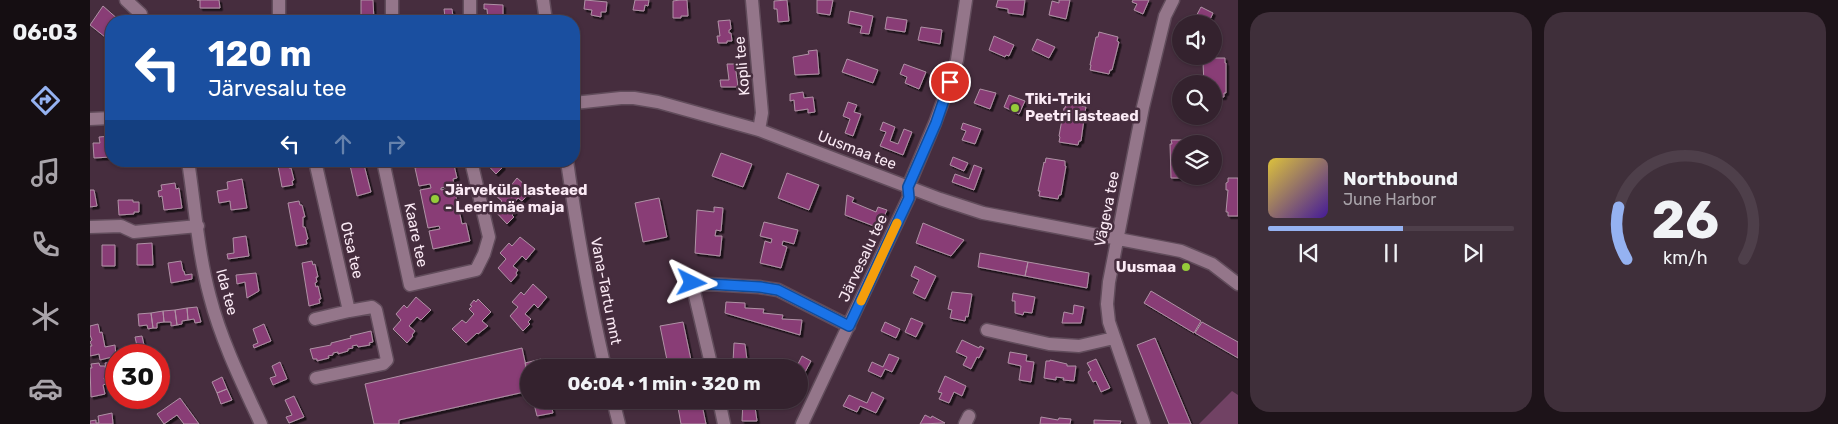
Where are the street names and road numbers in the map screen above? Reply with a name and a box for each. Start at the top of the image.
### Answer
street label: Kopli tee [730,36,754,96]
street label: Uusmaa tee [815,127,899,173]
street label: Vägeva tee [1091,170,1123,248]
street label: Kaare tee [400,201,432,269]
street label: Järvesalu tee [835,211,891,305]
street label: Otsa tee [337,220,367,280]
street label: Vana-Tartu mnt [587,236,625,346]
street label: Ida tee [212,267,242,317]

